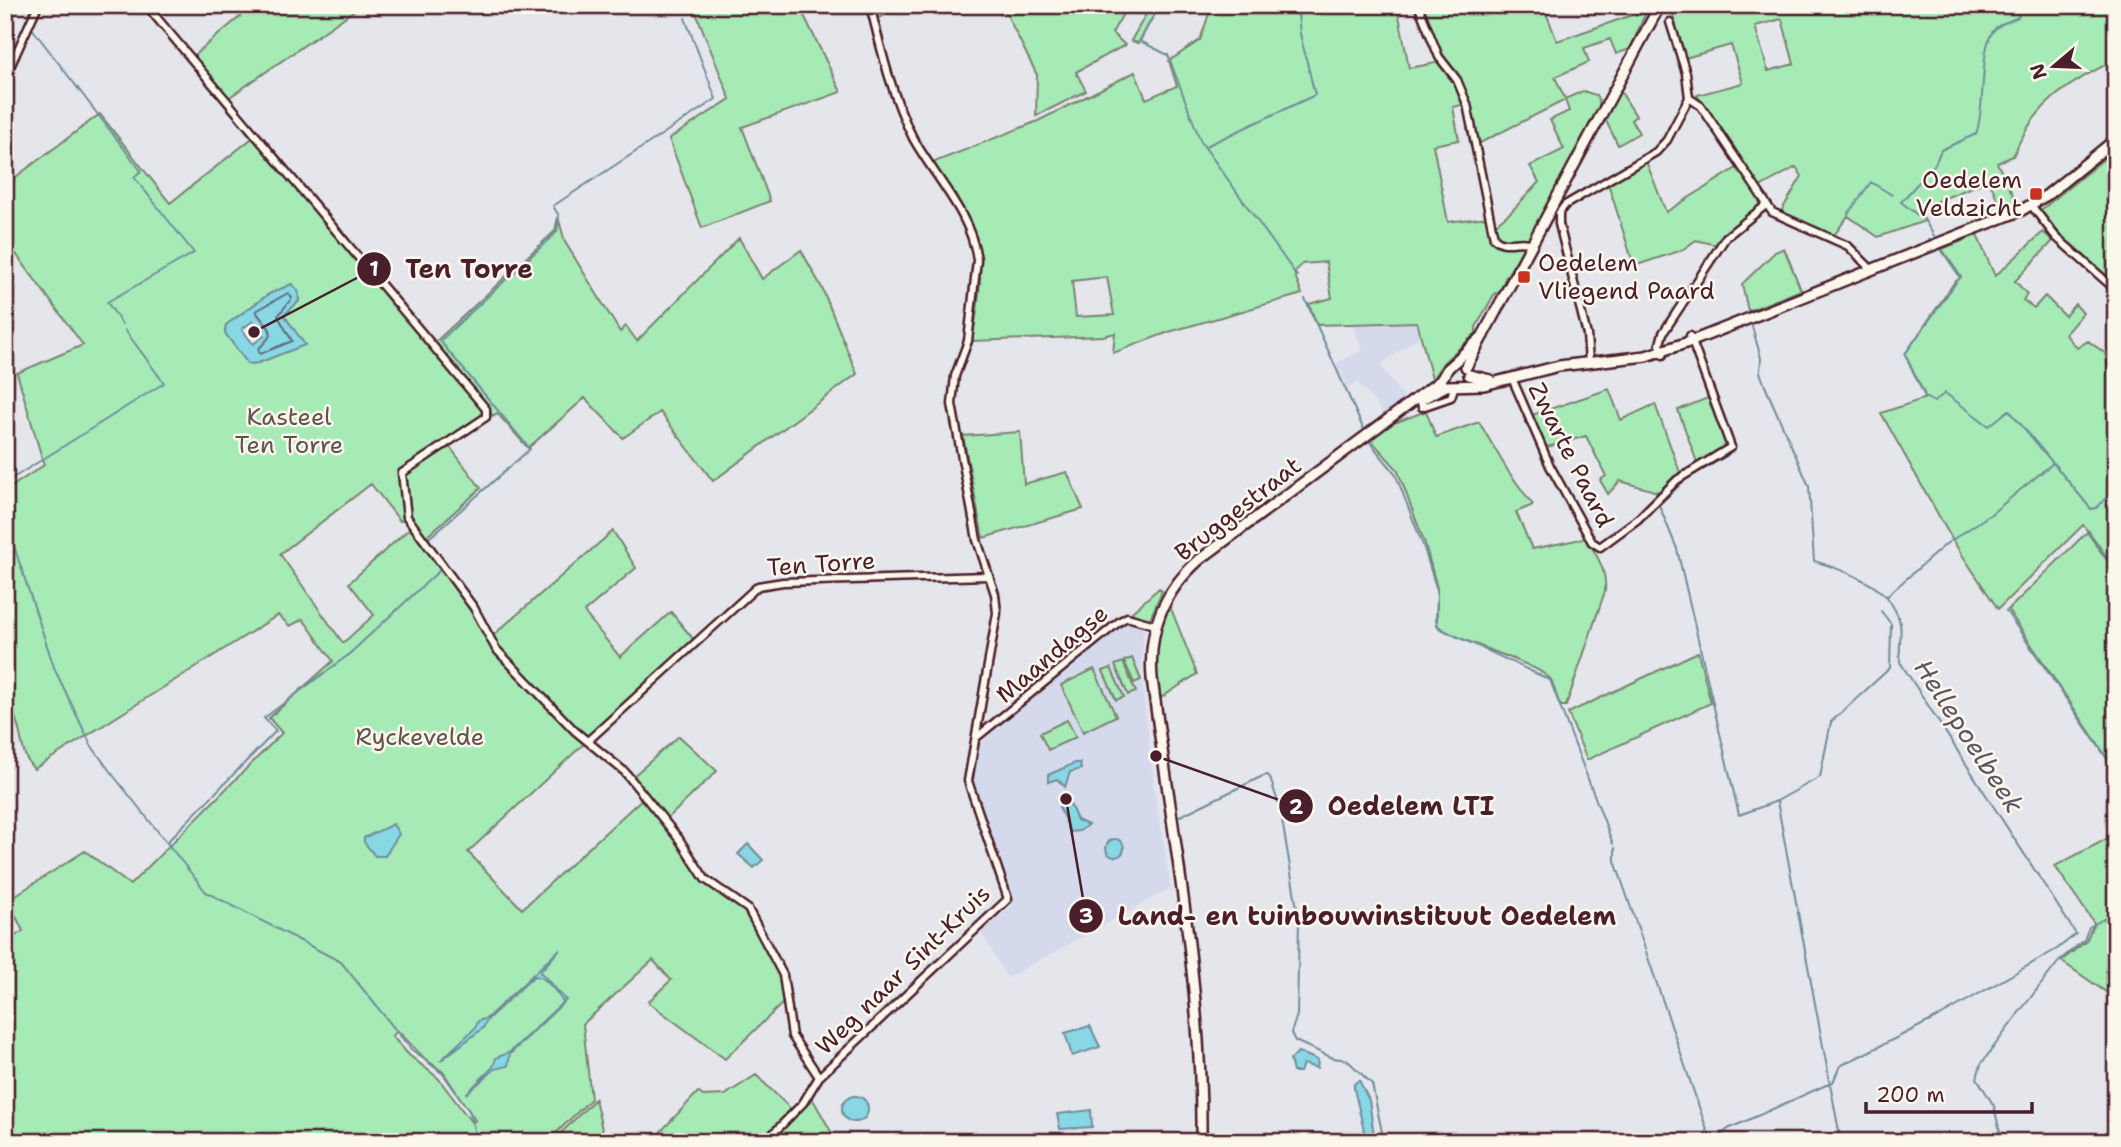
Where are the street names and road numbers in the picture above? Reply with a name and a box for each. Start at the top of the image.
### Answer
street label: Zwarte Paard [1521,377,1621,533]
street label: Bruggestraat [1168,450,1308,568]
street label: Ten Torre [766,544,876,584]
street label: Maandagse [989,598,1115,710]
street label: Weg naar Sint-Kruis [809,878,997,1062]

